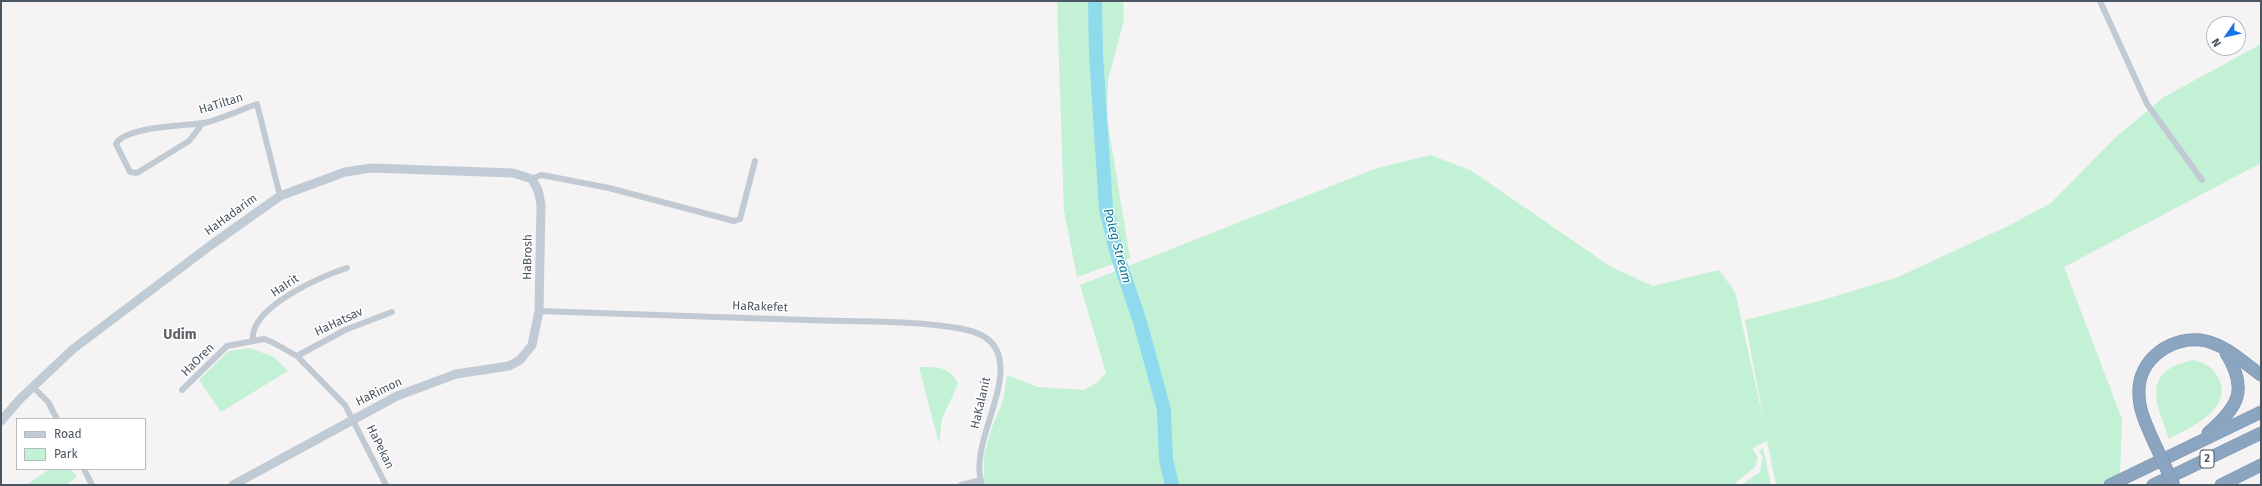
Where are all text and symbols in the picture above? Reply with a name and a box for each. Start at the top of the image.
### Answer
north arrow [2206,16,2246,56]
text: N [2209,36,2224,49]
street label: HaTiltan [197,90,245,118]
street label: HaHadarim [202,191,260,239]
water label: Poleg Stream [1099,207,1135,285]
street label: HaBrosh [520,234,536,280]
street label: HaIrit [268,271,302,301]
street label: HaRakefet [732,299,788,315]
street label: HaHatsav [313,305,365,339]
district label: Udim [163,327,197,343]
street label: HaOren [178,340,218,380]
street label: HaRimon [354,375,404,409]
street label: HaKalanit [968,376,994,430]
legend [16,418,146,470]
street label: HaPekan [363,423,397,471]
text: Road [54,427,82,441]
text: Park [54,447,78,461]
road number: 2 [2200,450,2214,468]

